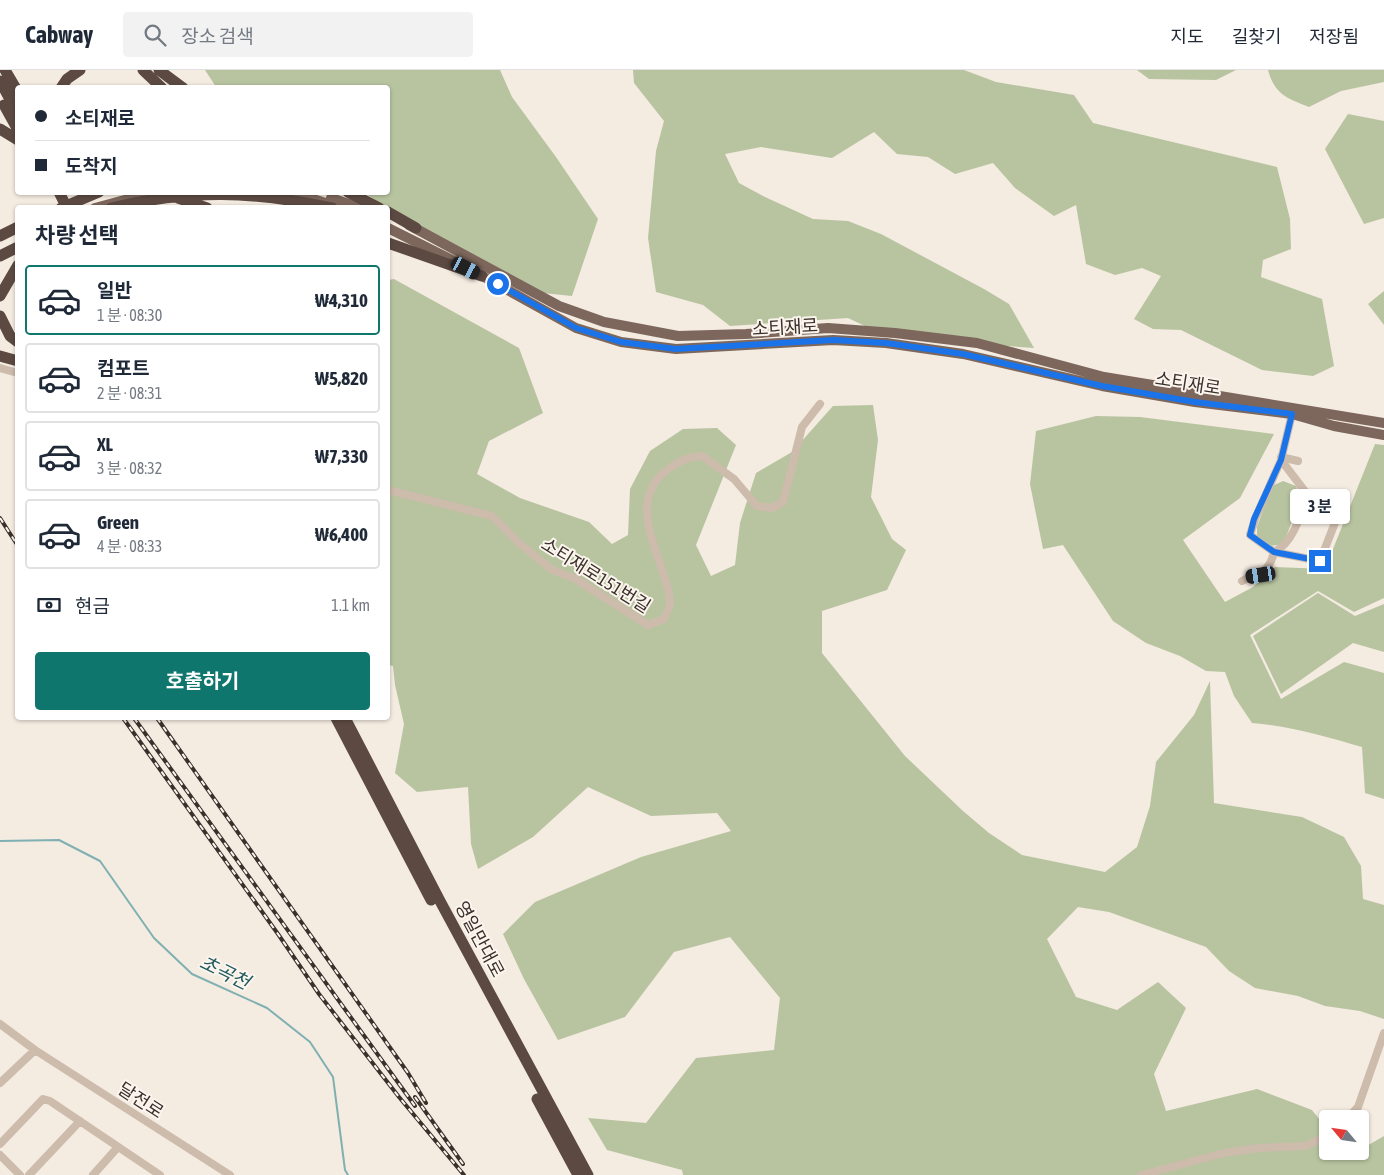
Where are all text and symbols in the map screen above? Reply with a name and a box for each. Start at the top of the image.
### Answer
search box [123,12,473,57]
text: Cabway [25,21,93,48]
icon: search [141,21,169,49]
text: 장소 검색 [181,25,254,47]
text: 지도 [1171,26,1204,47]
text: 길찾기 [1232,26,1281,47]
text: 저장됨 [1309,26,1359,47]
text: 소티재로 [65,107,135,129]
text: 도착지 [65,155,117,177]
text: 차량 선택 [35,222,119,248]
car [449,255,482,281]
route start [487,273,509,295]
icon: car [37,278,82,323]
text: 일반 [97,279,132,301]
text: ₩4,310 [315,289,368,311]
text: 1 분 · 08:30 [97,306,162,324]
street label: 소티재로 [751,315,819,339]
icon: car [37,356,82,401]
text: 컴포트 [97,357,149,379]
text: ₩5,820 [315,367,368,389]
street label: 소티재로 [1154,367,1222,399]
text: 2 분 · 08:31 [97,384,162,402]
text: XL [97,433,113,455]
icon: car [37,434,82,479]
text: ₩7,330 [315,445,368,467]
text: 3 분 · 08:32 [97,459,162,477]
callout: 3 분 [1290,488,1350,524]
text: 3 분 [1308,497,1332,515]
text: Green [97,511,139,533]
icon: car [37,512,82,557]
text: ₩6,400 [315,523,368,545]
street label: 소티재로151번길 [538,533,654,617]
text: 4 분 · 08:33 [97,537,162,555]
route end [1309,550,1331,572]
car [1245,565,1276,585]
icon: cash [35,591,63,619]
text: 현금 [75,595,110,617]
text: 1.1 km [331,596,370,614]
button: 호출하기 [35,652,370,710]
street label: 영일만대로 [451,898,509,980]
water label: 초곡천 [197,951,255,994]
street label: 달전로 [114,1078,168,1122]
north arrow [1319,1110,1369,1160]
map controls [1319,1110,1369,1160]

